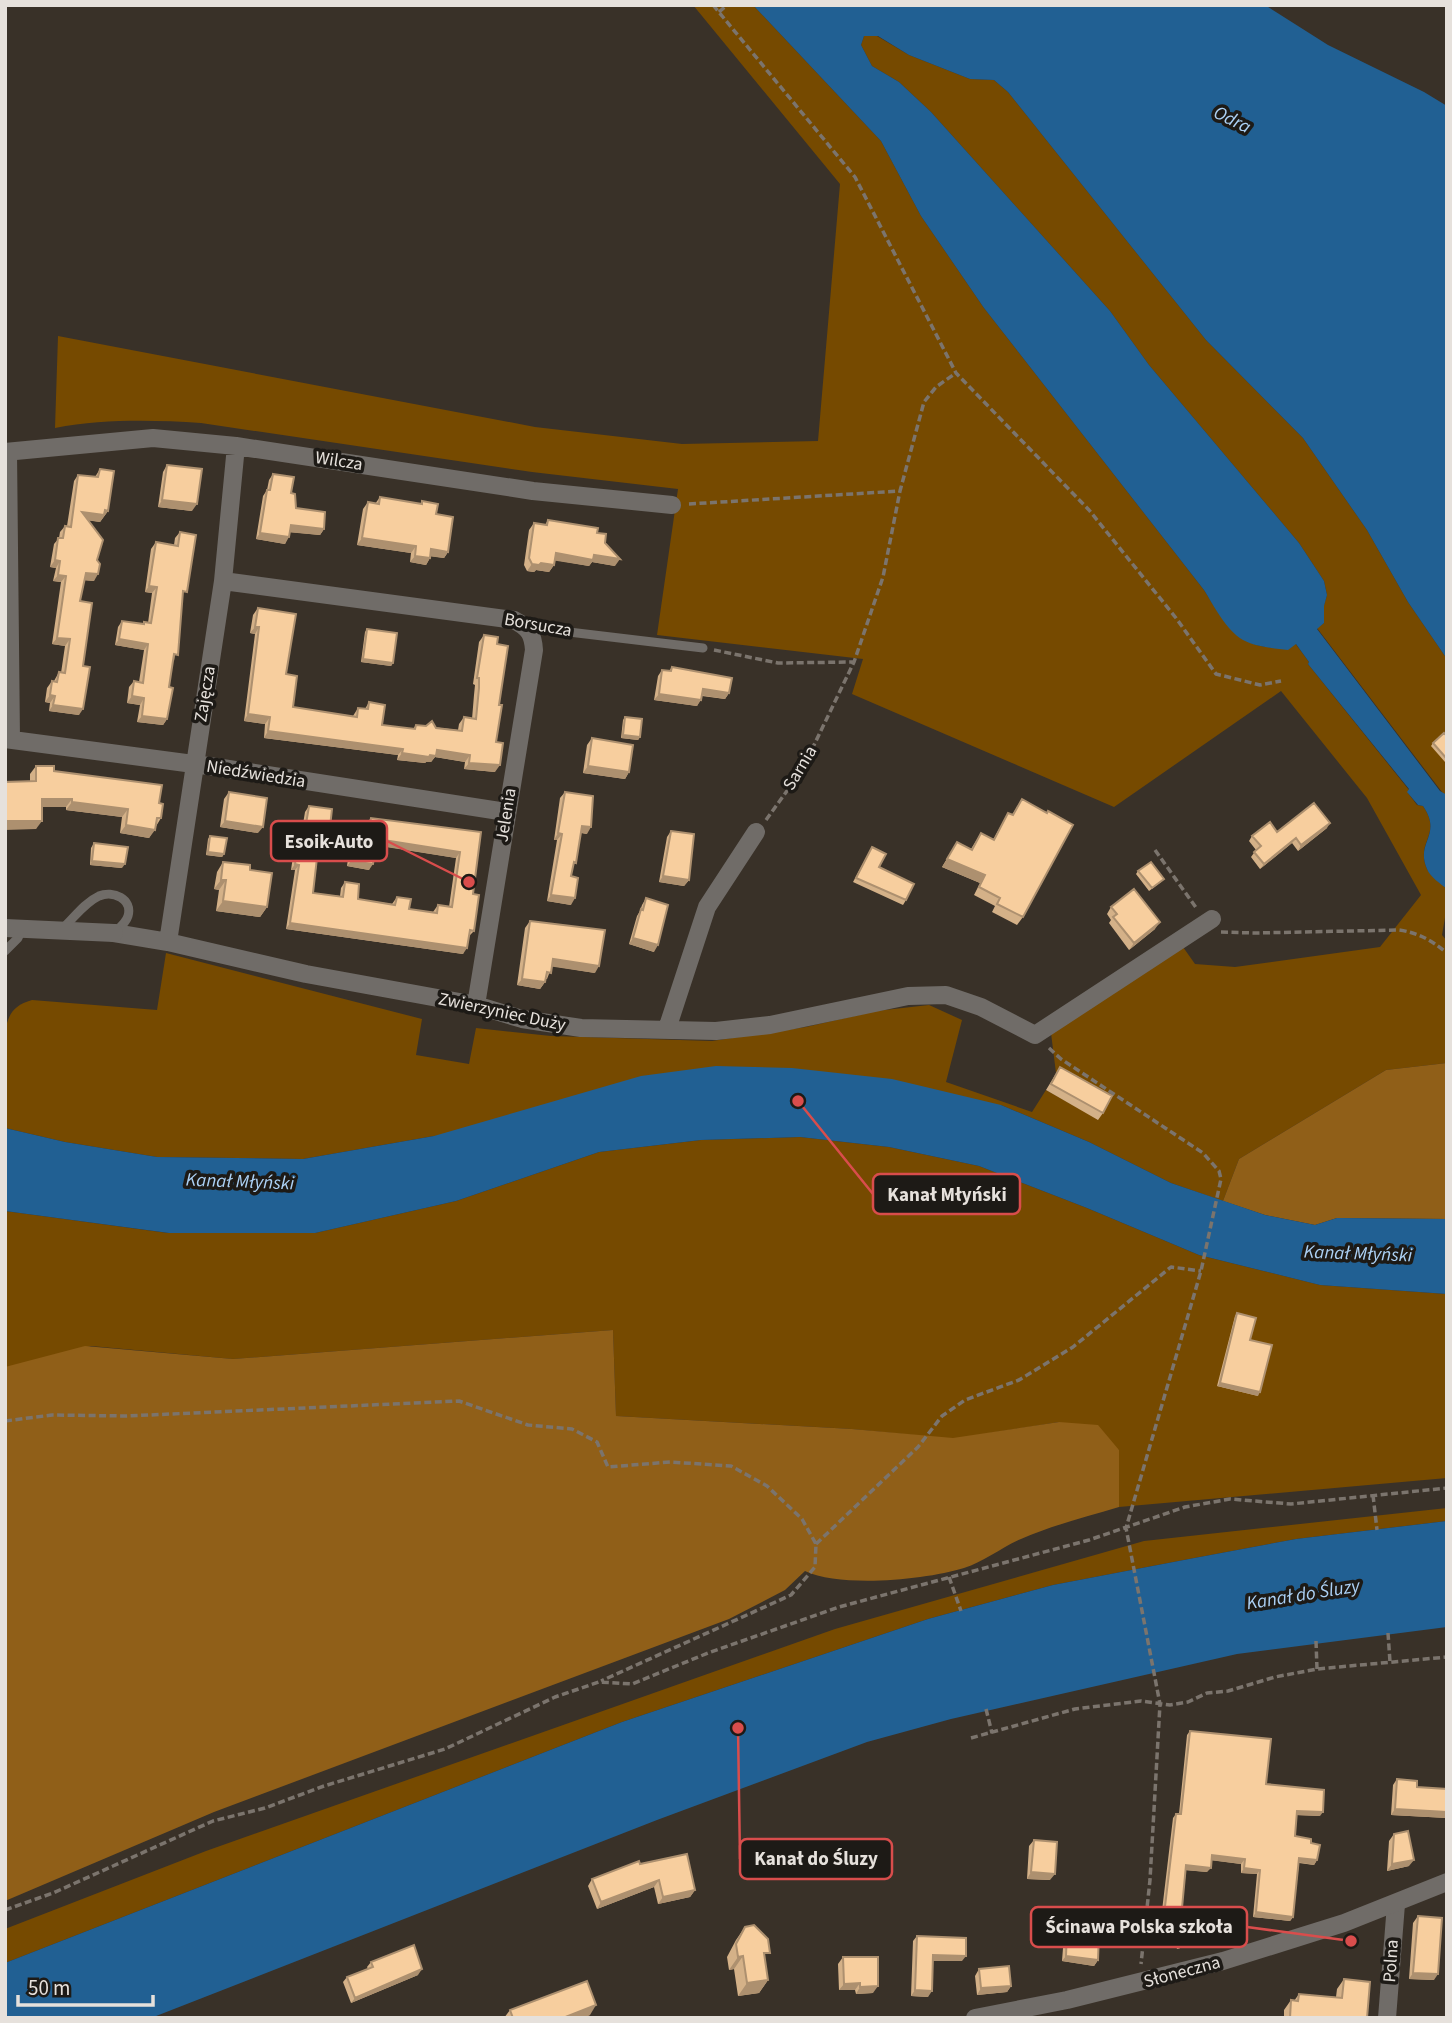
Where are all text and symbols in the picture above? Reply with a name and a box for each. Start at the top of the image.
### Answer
water label: Odra [1209,99,1255,141]
street label: Wilcza [313,445,365,477]
street label: Borsucza [502,607,574,643]
street label: Zajęcza [188,664,222,724]
street label: Sarnia [777,741,823,795]
street label: Niedźwiedzia [205,754,307,794]
street label: Jelenia [489,786,523,844]
callout: Esoik-Auto [271,821,387,861]
text: Esoik-Auto [285,829,373,856]
street label: Zwierzyniec Duży [436,986,569,1038]
water label: Kanał Młyński [185,1167,295,1197]
callout: Kanał Młyński [873,1174,1020,1214]
text: Kanał Młyński [887,1182,1007,1209]
water label: Kanał Młyński [1303,1239,1413,1269]
water label: Kanał do Śluzy [1244,1572,1363,1617]
callout: Kanał do Śluzy [740,1839,892,1879]
text: Kanał do Śluzy [754,1846,878,1873]
callout: Ścinawa Polska szkoła [1031,1907,1247,1947]
text: Ścinawa Polska szkoła [1045,1914,1233,1941]
street label: Polna [1377,1939,1405,1983]
street label: Słoneczna [1141,1950,1223,1994]
scale bar [18,1964,152,2008]
text: 50 m [28,1973,70,2003]

